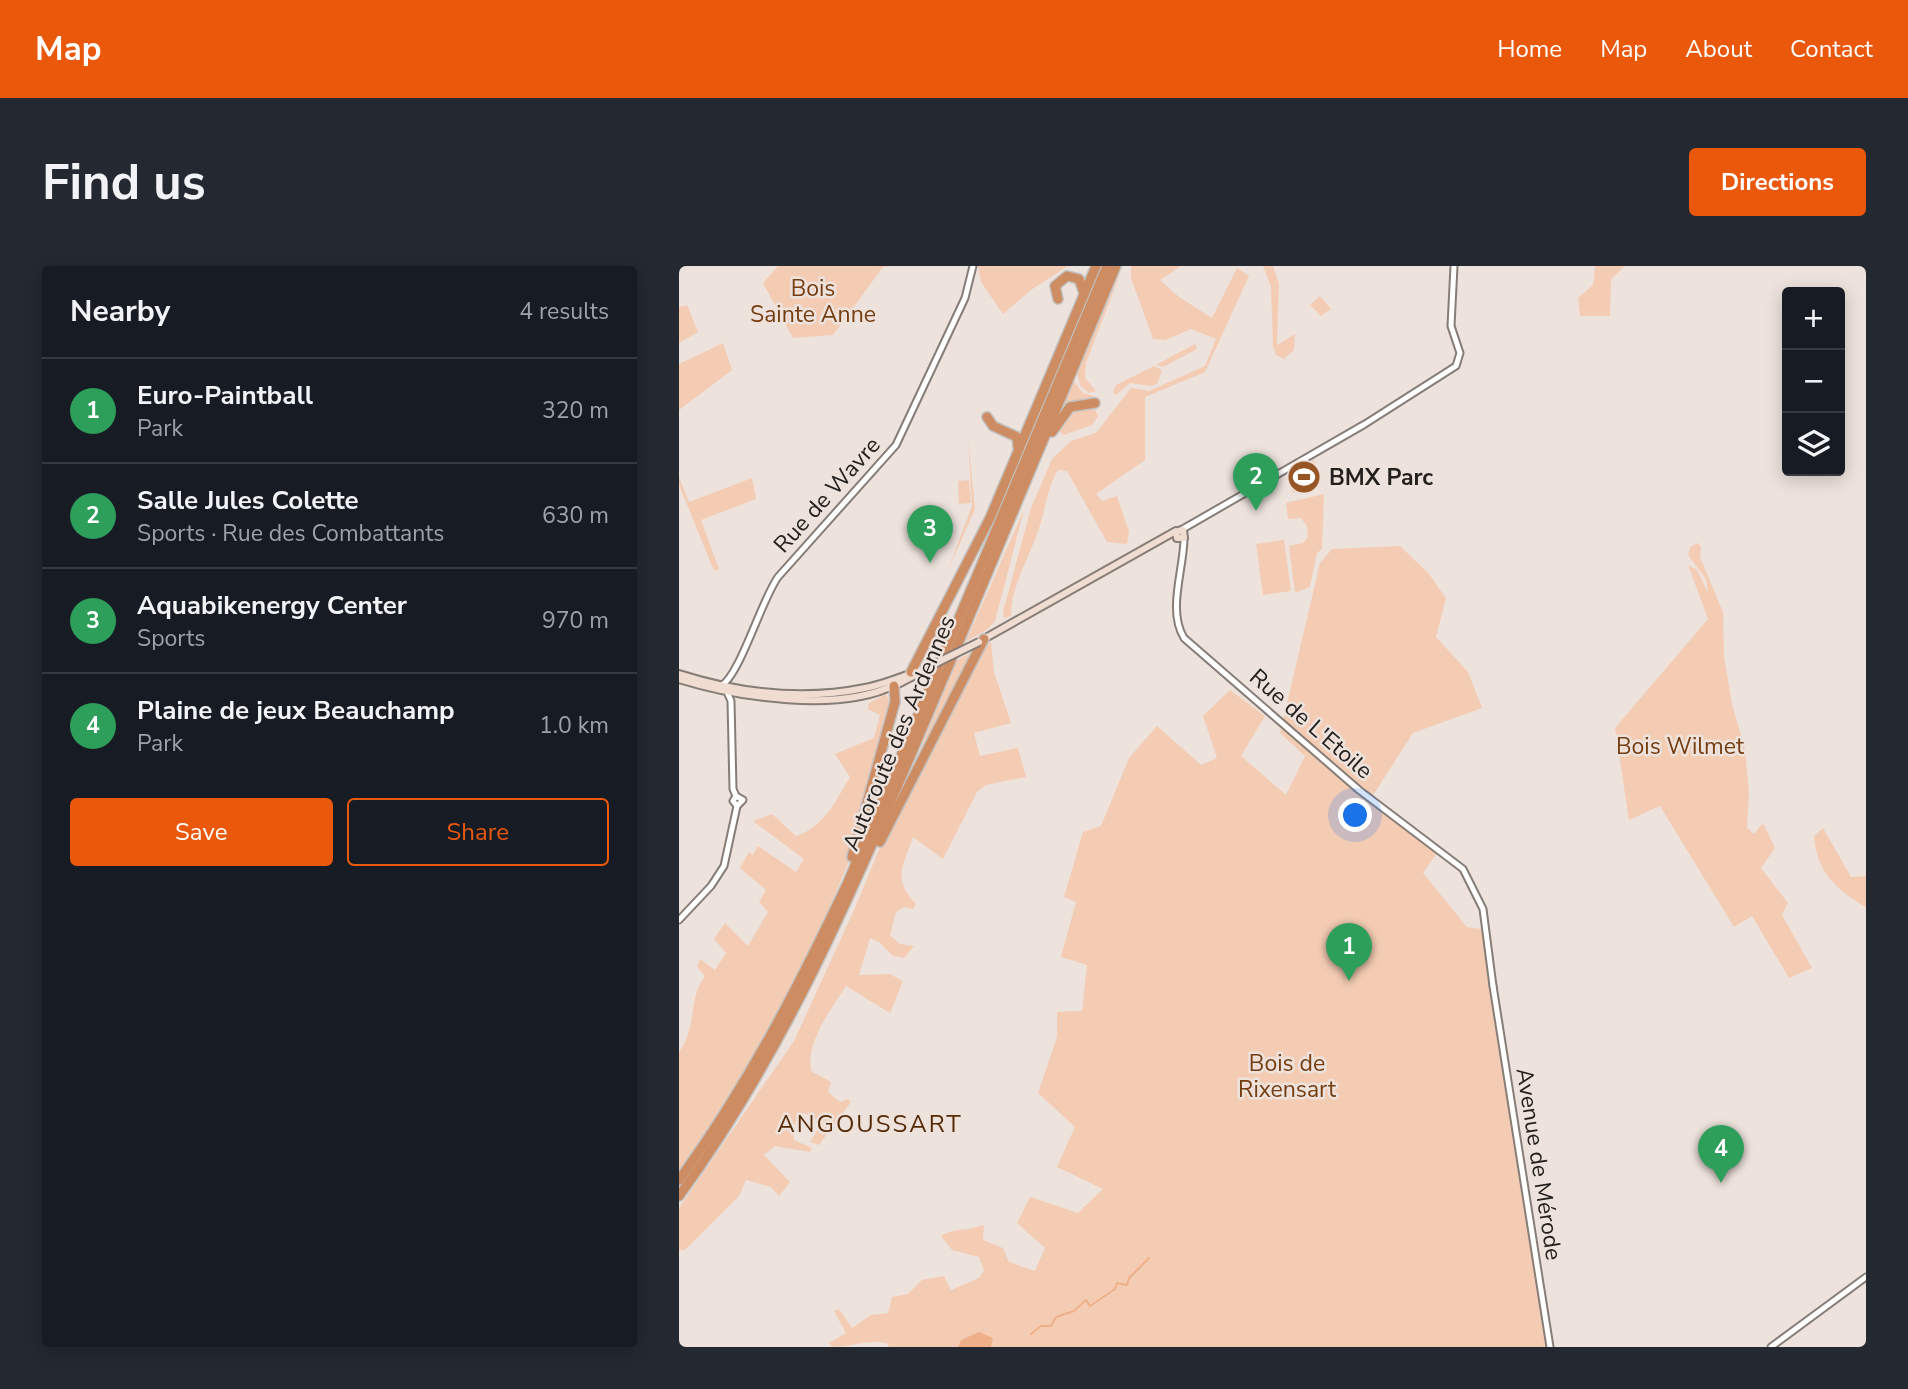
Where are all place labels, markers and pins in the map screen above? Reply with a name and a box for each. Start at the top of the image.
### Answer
pin: 2 [1233,453,1279,511]
sports icon: BMX Parc [1285,458,1323,496]
place label: BMX Parc [1329,462,1433,493]
pin: 3 [907,505,953,563]
pin: 1 [1326,923,1372,981]
pin: 4 [1698,1125,1744,1183]

